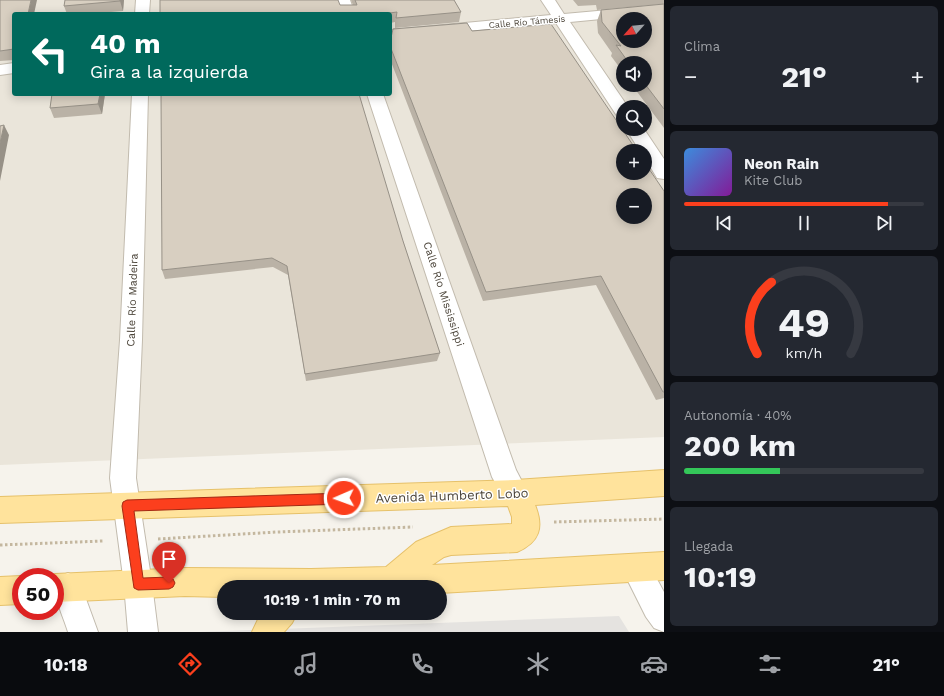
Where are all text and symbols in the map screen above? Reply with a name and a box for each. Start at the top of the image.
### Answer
north arrow [616,12,652,48]
map controls [616,12,652,224]
street label: Calle Río Támesis [488,14,566,30]
text: 40 m [90,27,160,60]
icon: left [24,28,76,80]
text: Clima [684,39,720,54]
button: sound [616,56,652,92]
text: 21° [781,59,827,94]
text: Gira a la izquierda [90,61,249,82]
text: − [684,64,697,89]
text: + [911,64,924,89]
button: search [616,100,652,136]
button: + [616,144,652,180]
text: Neon Rain [744,155,819,173]
text: Kite Club [744,173,802,188]
button: − [616,188,652,224]
icon: previous [713,212,735,234]
icon: pause [793,212,815,234]
icon: next [873,212,895,234]
street label: Calle Río Mississippi [420,240,467,348]
street label: Calle Río Madeira [124,253,141,347]
text: 49 [778,298,830,347]
text: km/h [786,345,822,361]
text: Autonomía · 40% [684,408,791,423]
text: 200 km [684,428,796,463]
position arrow [323,477,365,519]
street label: Avenida Humberto Lobo [375,485,529,506]
text: Llegada [684,539,733,554]
pin [152,542,186,583]
icon: arrive [158,548,180,570]
text: 10:19 [684,559,757,594]
speed limit sign: 50 [12,568,64,620]
text: 10:19 · 1 min · 70 m [264,591,400,609]
icon: directions [176,650,204,678]
icon: music [292,650,320,678]
icon: phone [408,650,436,678]
icon: climate [524,650,552,678]
icon: car [640,650,668,678]
icon: filters [756,650,784,678]
text: 10:18 [44,654,88,675]
text: 21° [873,654,900,675]

